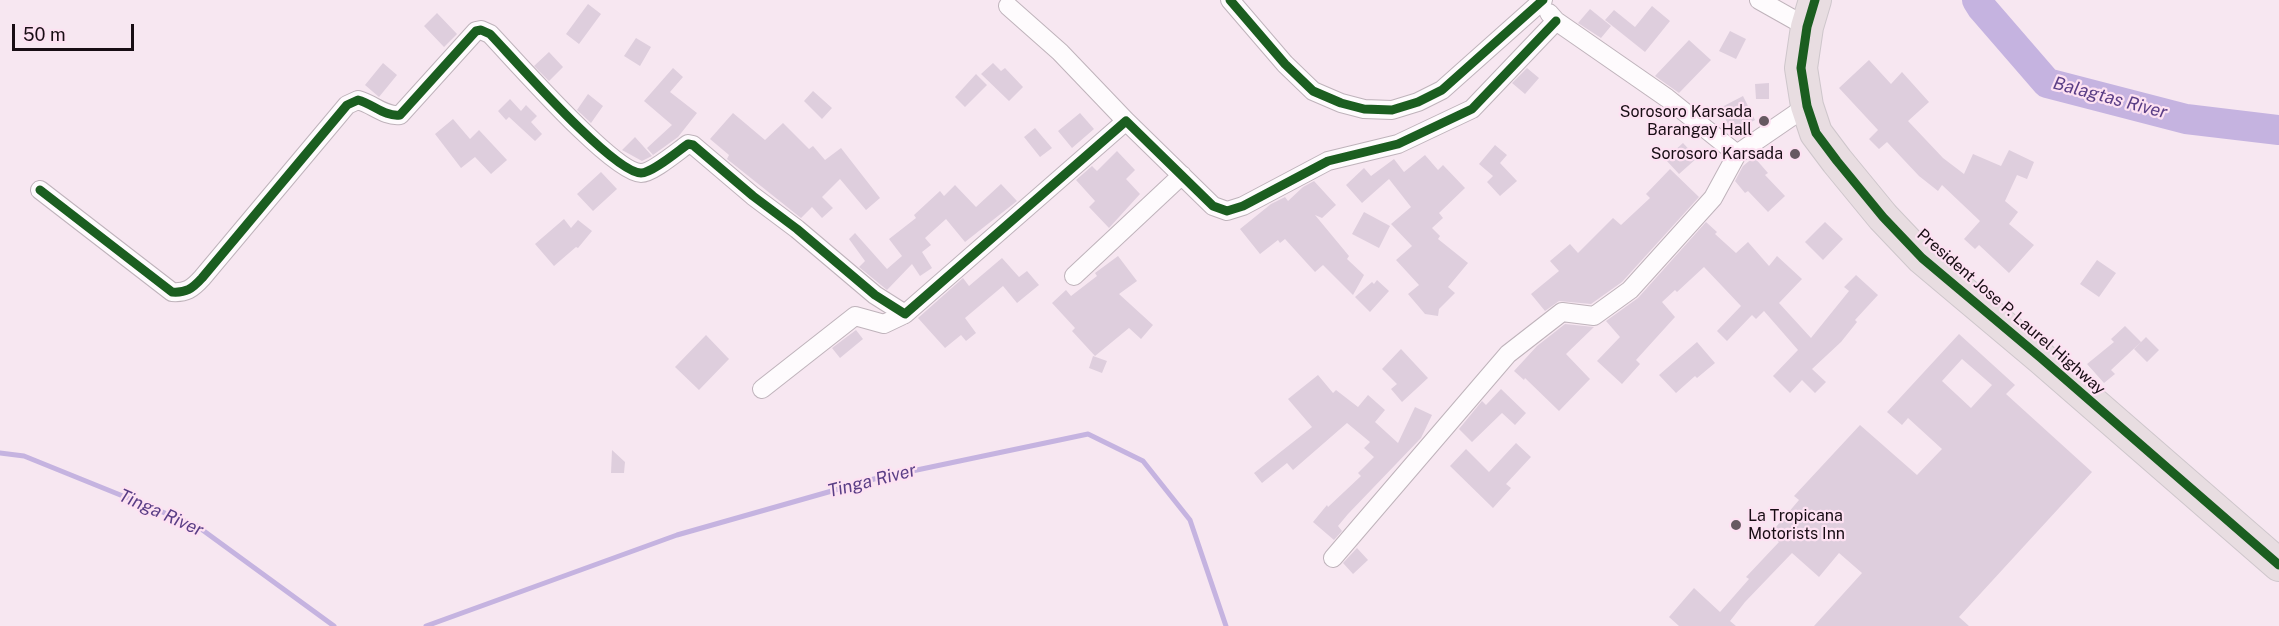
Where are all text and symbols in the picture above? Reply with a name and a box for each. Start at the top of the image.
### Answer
scale bar [15,12,136,50]
text: 50 m [23,24,66,45]
water label: Balagtas River [2051,72,2169,124]
place label: Sorosoro Karsada Barangay Hall [1620,102,1752,140]
marker: Sorosoro Karsada Barangay Hall [1757,114,1771,128]
place label: Sorosoro Karsada [1651,144,1783,164]
marker: Sorosoro Karsada [1788,147,1802,161]
street label: President Jose P. Laurel Highway [1913,225,2109,399]
water label: Tinga River [826,460,918,502]
water label: Tinga River [115,485,207,541]
place label: La Tropicana Motorists Inn [1748,506,1845,544]
marker: La Tropicana Motorists Inn [1729,518,1743,532]

